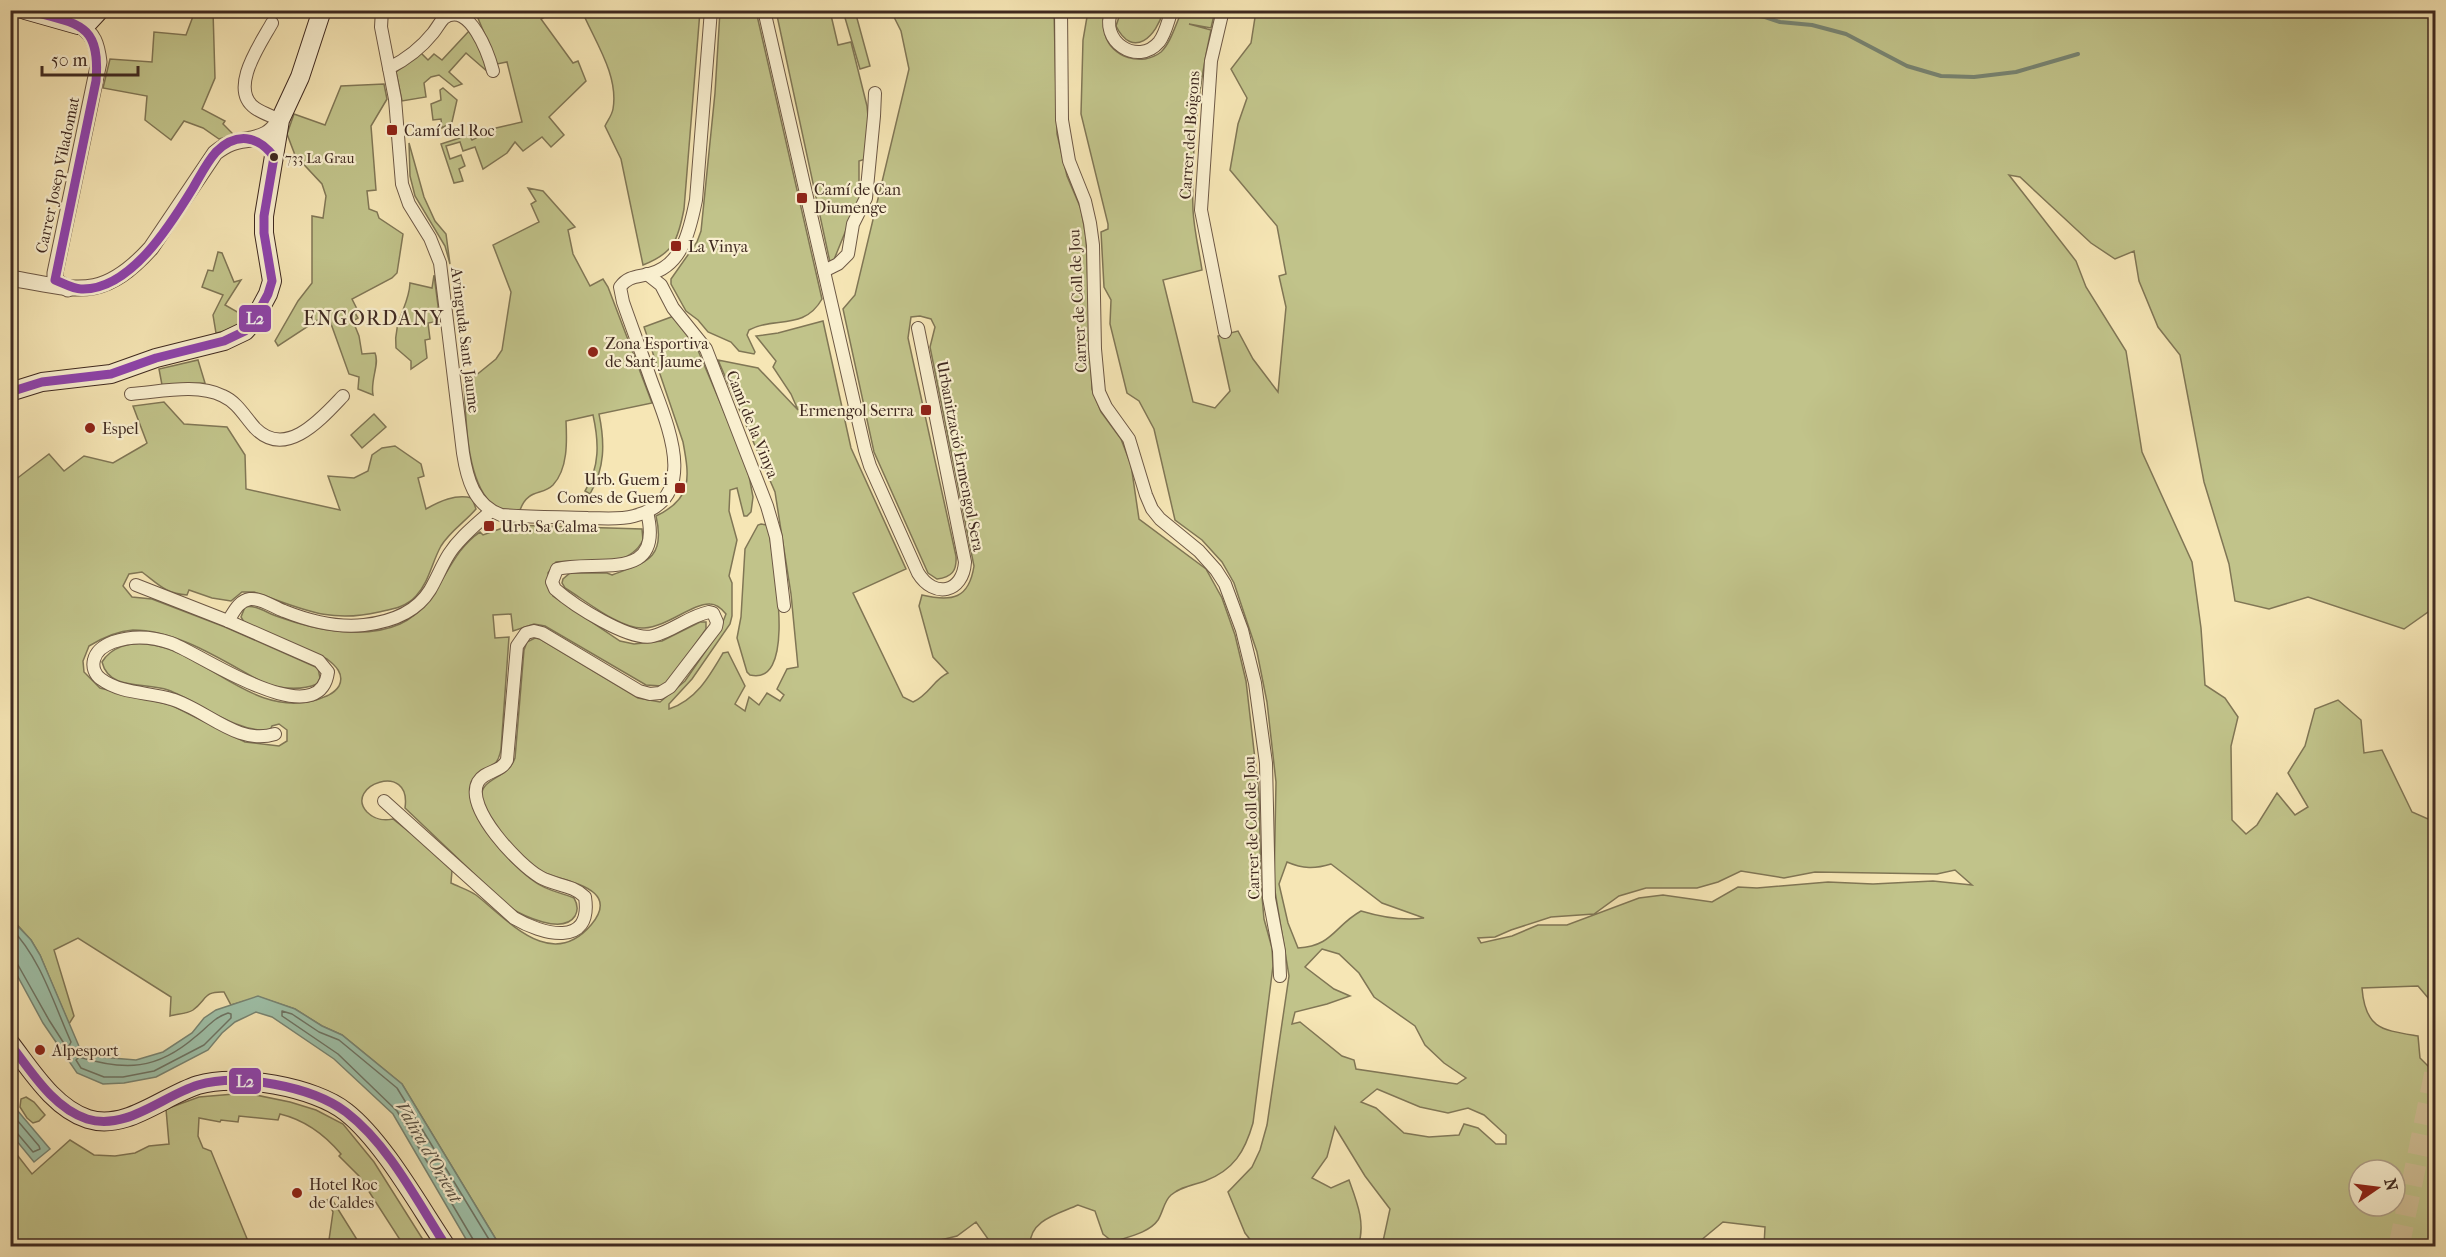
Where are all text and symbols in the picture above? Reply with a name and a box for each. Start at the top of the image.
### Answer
scale bar [42,39,138,77]
text: 50 m [51,50,88,71]
street label: Carrer del Boïgons [1176,70,1203,200]
street label: Carrer Josep Viladomat [32,95,83,255]
place label: Camí del Roc [404,121,495,140]
marker: Camí del Roc [385,123,399,137]
place label: 733 La Grau [285,150,354,167]
marker: 733 La Grau [268,151,280,163]
place label: Camí de Can Diumenge [814,180,902,217]
marker: Camí de Can Diumenge [795,191,809,205]
street label: Carrer de Coll de Jou [1064,229,1091,373]
place label: La Vinya [688,237,749,256]
marker: La Vinya [669,239,683,253]
street label: Avinguda Sant Jaume [447,265,484,414]
line badge: L2 [238,304,272,333]
district label: ENGORDANY [303,307,445,330]
text: L2 [246,309,264,328]
place label: Zona Esportiva de Sant Jaume [605,334,709,371]
marker: Zona Esportiva de Sant Jaume [586,345,600,359]
street label: Urbanització Ermengol Sera [933,359,988,554]
street label: Camí de la Vinya [722,368,783,481]
place label: Ermengol Serrra [799,401,915,420]
marker: Ermengol Serrra [919,403,933,417]
place label: Espel [102,419,139,438]
marker: Espel [83,421,97,435]
place label: Urb. Guem i Comes de Guem [557,470,669,507]
marker: Urb. Guem i Comes de Guem [673,481,687,495]
place label: Urb. Sa Calma [501,517,598,536]
marker: Urb. Sa Calma [482,519,496,533]
street label: Carrer de Coll de Jou [1239,756,1264,900]
place label: Alpesport [51,1041,119,1060]
marker: Alpesport [33,1043,47,1057]
line badge: L2 [228,1067,262,1095]
text: L2 [236,1072,254,1091]
water label: Valira d'Orient [391,1098,467,1208]
north arrow [2347,1158,2407,1218]
place label: Hotel Roc de Caldes [309,1175,377,1212]
text: N [2380,1176,2402,1194]
marker: Hotel Roc de Caldes [290,1186,304,1200]

